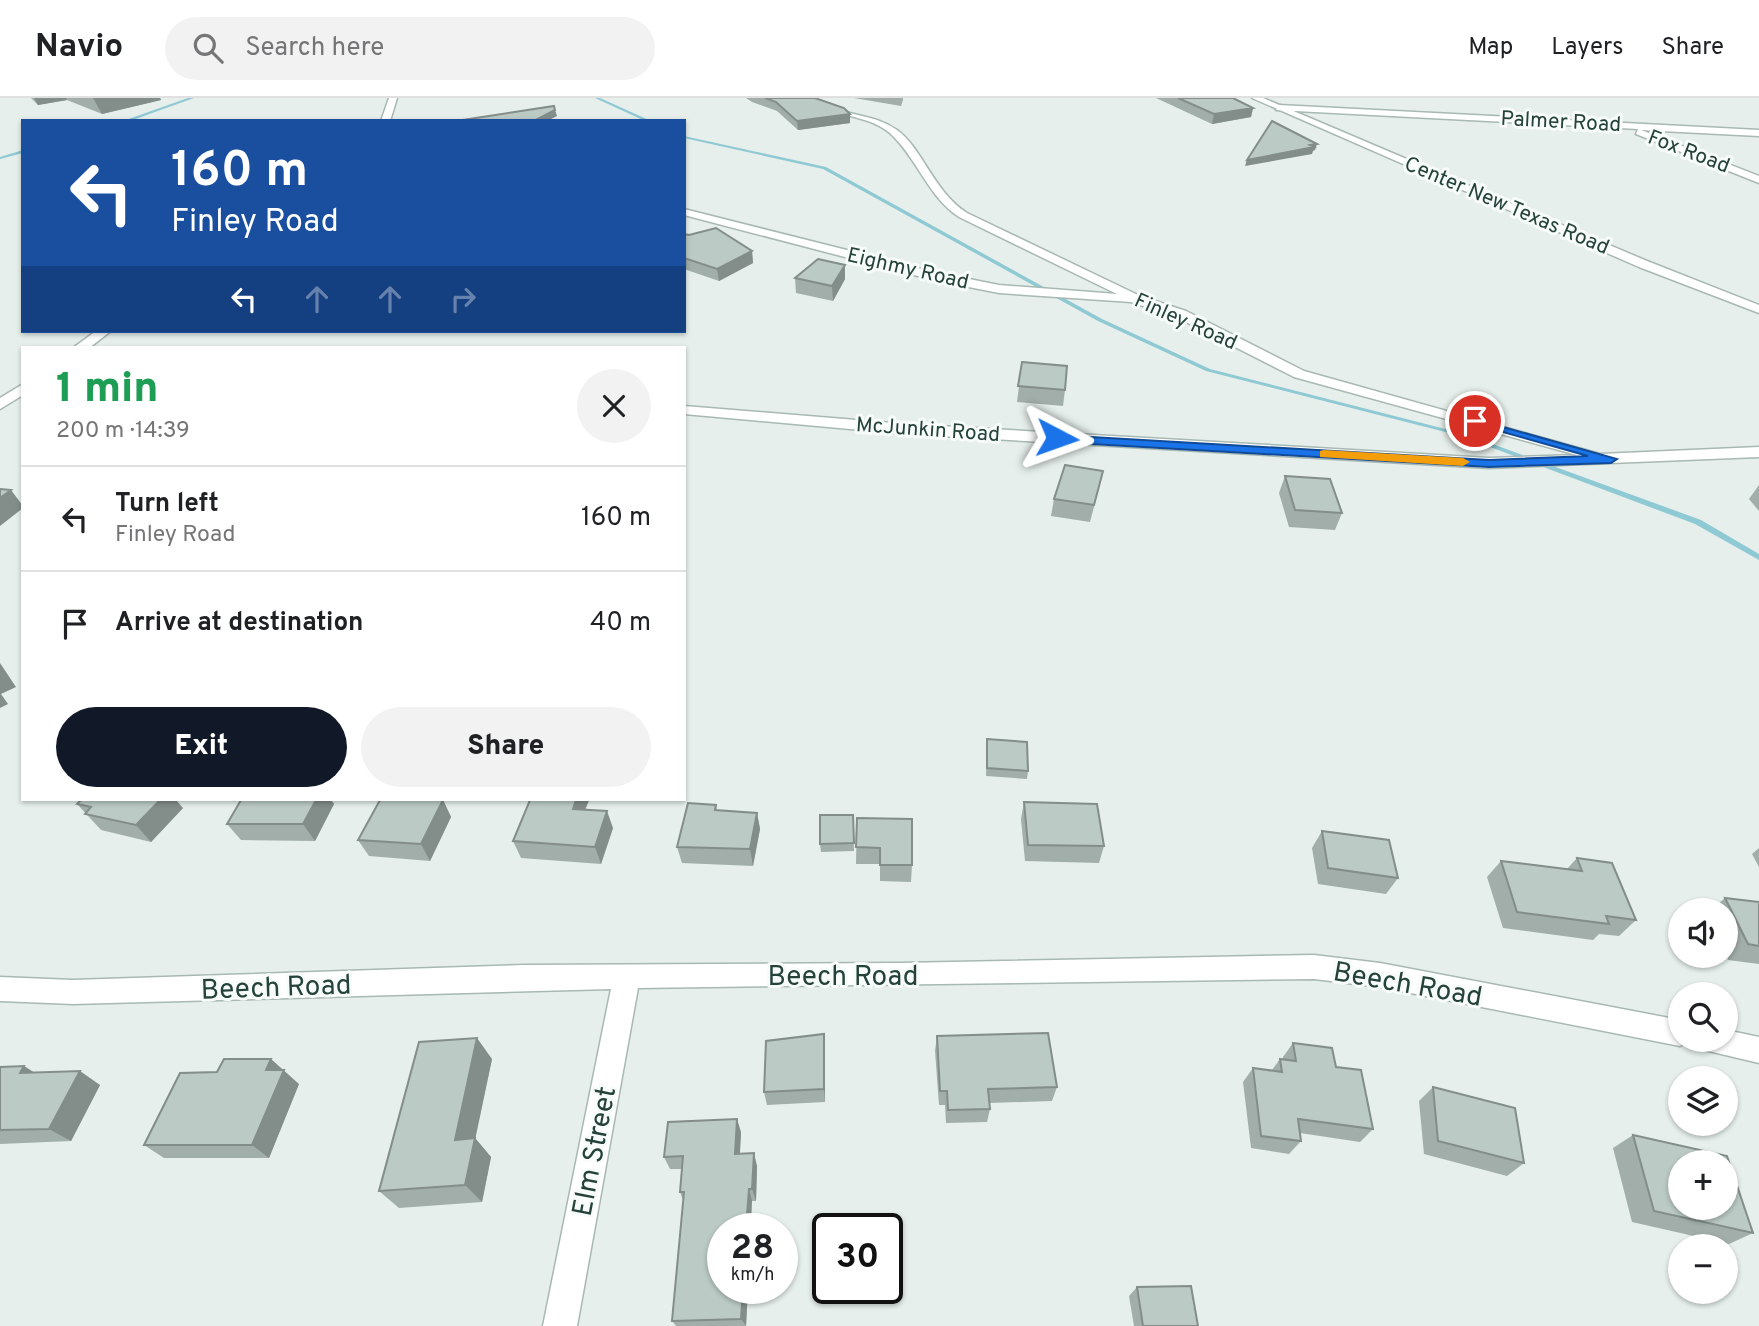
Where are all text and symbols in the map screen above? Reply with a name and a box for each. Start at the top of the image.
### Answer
search box [165,17,655,80]
text: Navio [35,27,123,69]
icon: search [189,29,227,67]
text: Search here [245,32,384,65]
text: Map [1468,33,1513,63]
text: Layers [1551,33,1623,63]
text: Share [1661,33,1724,63]
street label: Palmer Road [1500,106,1622,139]
street label: Fox Road [1644,124,1733,180]
text: 160 m [171,142,308,204]
icon: left [56,147,147,238]
street label: Center New Texas Road [1400,151,1613,262]
text: Finley Road [171,203,339,243]
street label: Eighmy Road [844,242,971,297]
icon: left [225,280,263,318]
icon: ahead [298,280,336,318]
icon: ahead [371,280,409,318]
icon: right [444,280,482,318]
street label: Finley Road [1130,288,1241,357]
text: 1 min [56,364,159,417]
button: close [577,369,651,443]
pin [1445,391,1505,451]
position arrow [1020,401,1094,475]
icon: arrive [1456,402,1494,440]
street label: McJunkin Road [855,412,1001,449]
text: 200 m · 14:39 [56,417,190,446]
text: Turn left [115,488,219,521]
icon: left [56,500,94,538]
text: 160 m [581,502,651,535]
text: Finley Road [115,521,235,550]
icon: arrive [56,605,94,643]
text: Arrive at destination [115,607,363,640]
text: 40 m [590,607,651,640]
button: Exit [56,707,347,787]
button: Share [361,707,651,787]
map controls [1668,898,1738,1304]
button: sound [1668,898,1738,968]
street label: Beech Road [1330,955,1485,1017]
street label: Beech Road [768,960,918,996]
street label: Beech Road [200,968,352,1010]
button: search [1668,982,1738,1052]
button: layers [1668,1066,1738,1136]
street label: Elm Street [566,1084,626,1220]
button: + [1668,1150,1738,1220]
speed limit sign: 30 [812,1213,903,1304]
text: 28 [731,1227,774,1271]
button: − [1668,1234,1738,1304]
text: km/h [731,1264,774,1287]

